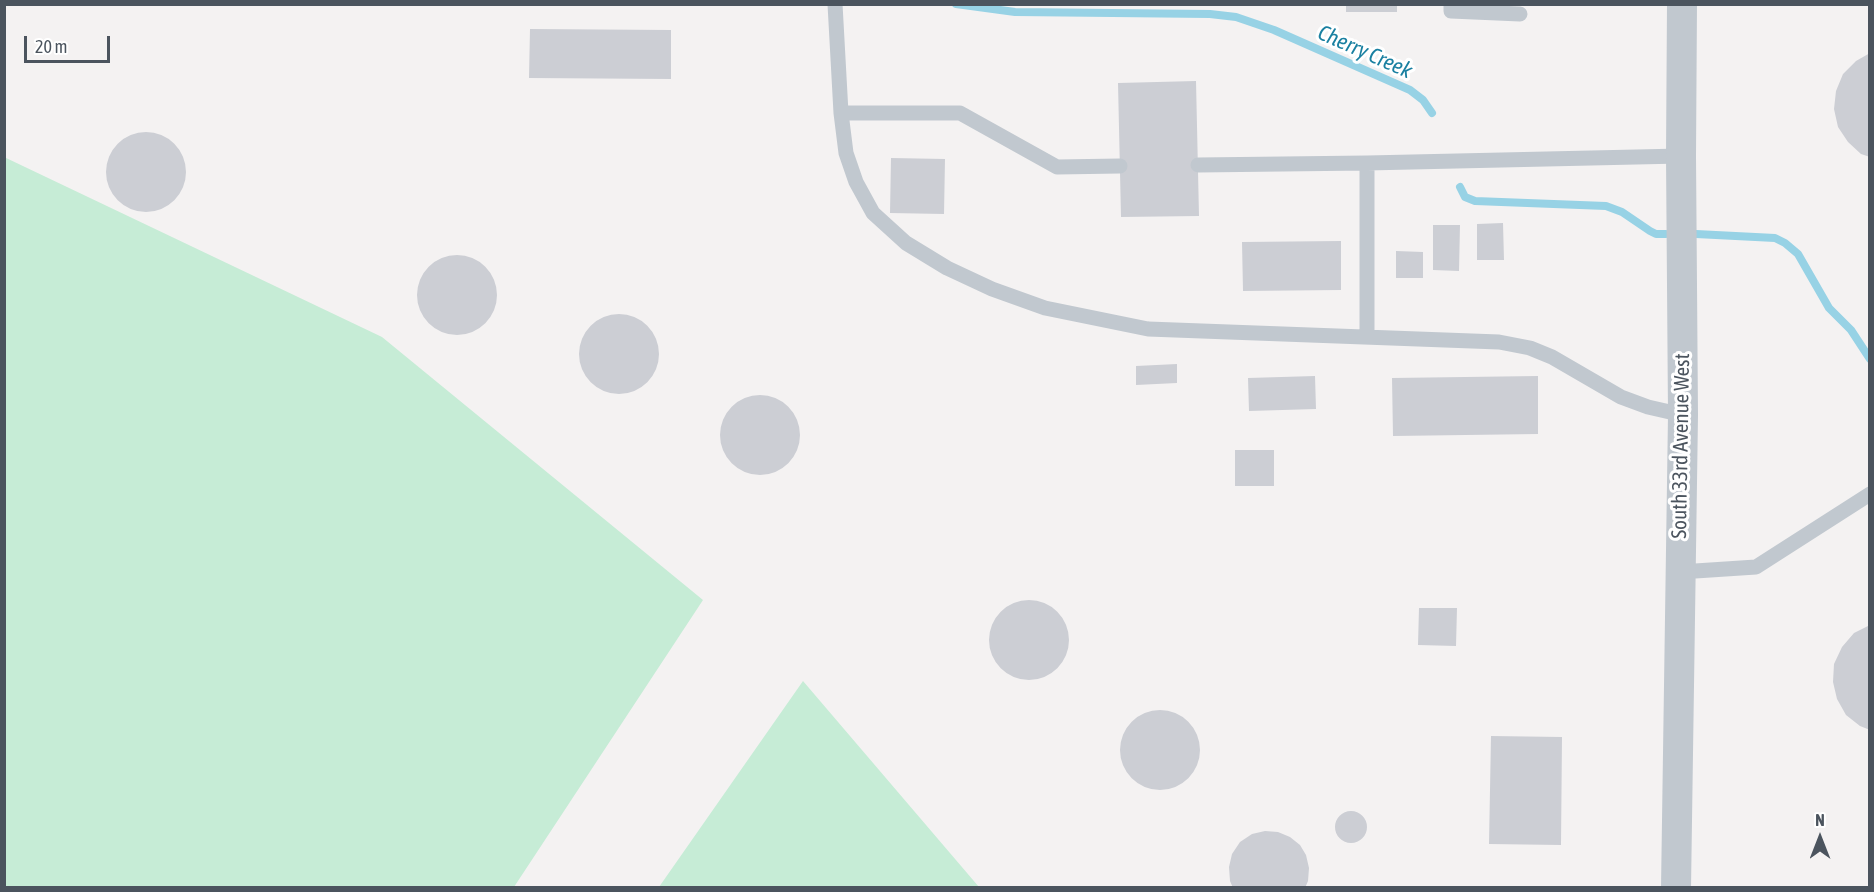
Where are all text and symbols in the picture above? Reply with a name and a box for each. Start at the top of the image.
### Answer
water label: Cherry Creek [1314,19,1416,85]
scale bar [27,24,112,62]
text: 20 m [35,36,67,57]
street label: South 33rd Avenue West [1667,353,1695,539]
north arrow [1790,808,1850,868]
text: N [1815,811,1825,829]

